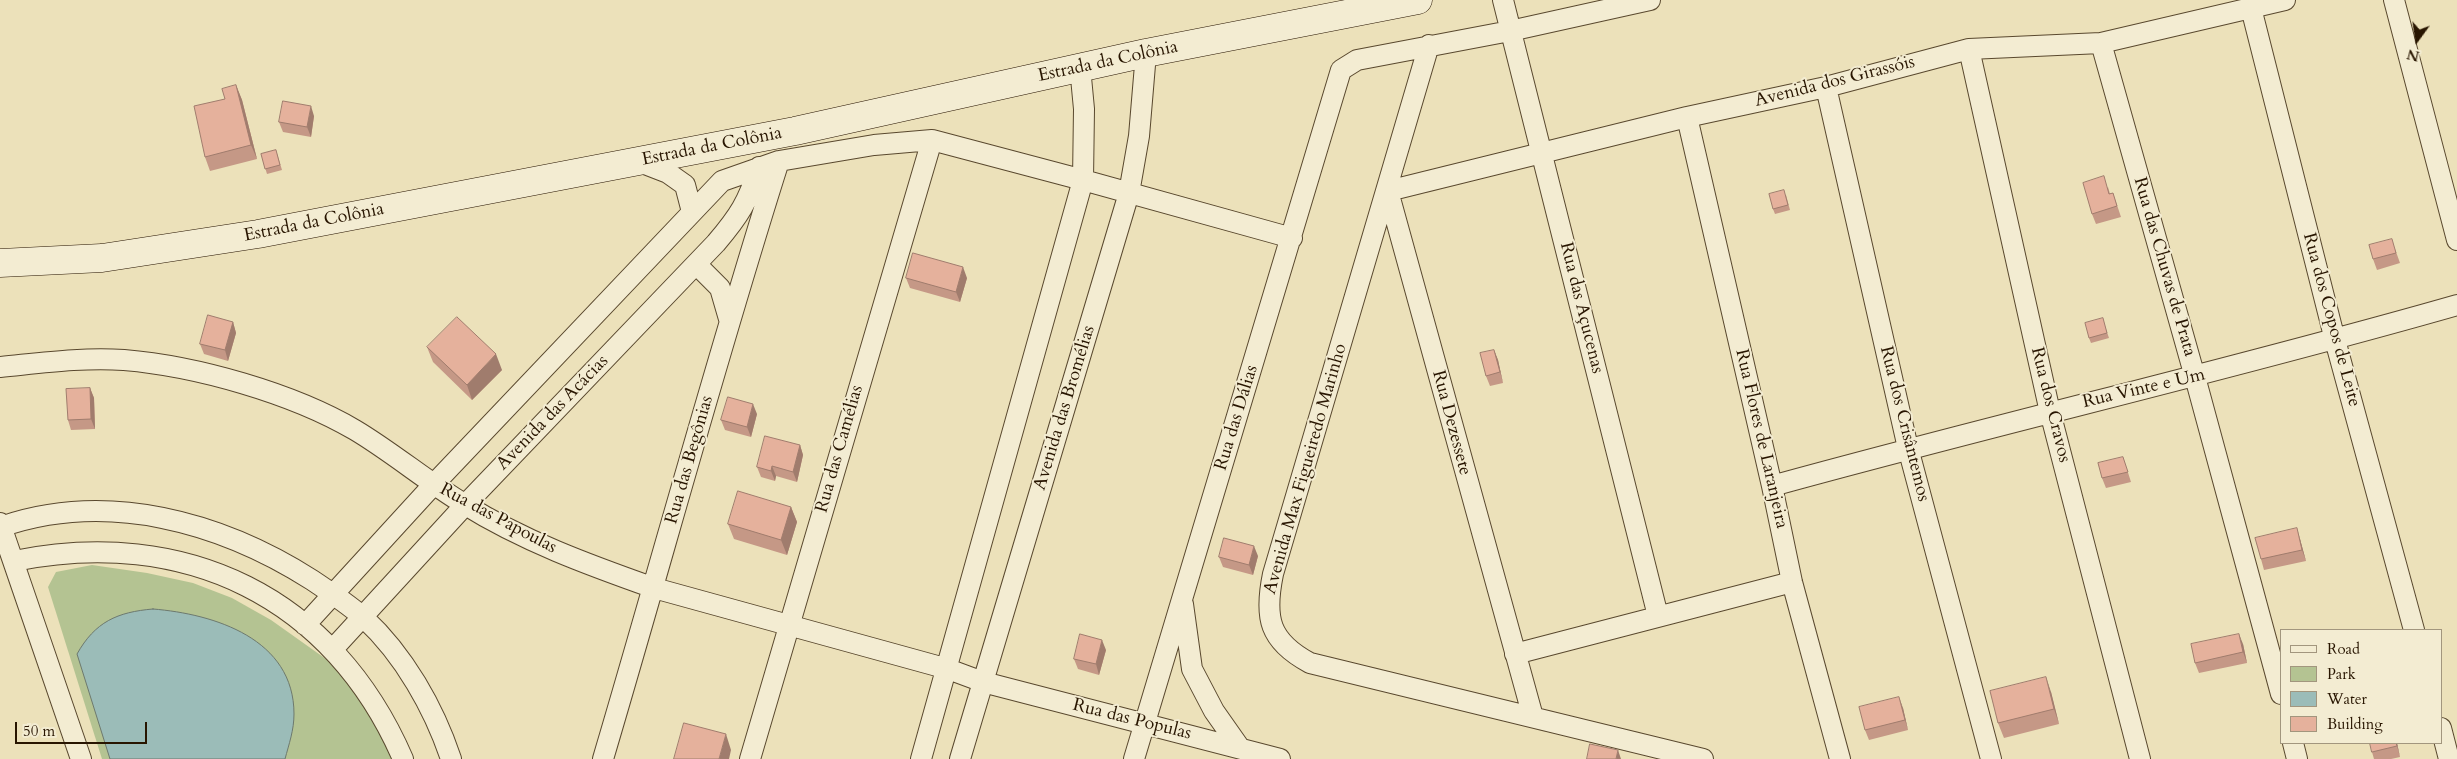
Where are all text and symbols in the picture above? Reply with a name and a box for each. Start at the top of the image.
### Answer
north arrow [2392,15,2442,65]
street label: Estrada da Colônia [1036,37,1180,87]
text: N [2405,44,2421,66]
street label: Avenida dos Girassóis [1753,52,1917,112]
street label: Estrada da Colônia [640,123,784,171]
street label: Rua das Chuvas de Prata [2128,175,2200,359]
street label: Estrada da Colônia [242,199,386,247]
street label: Rua dos Copos de Leite [2297,231,2365,409]
street label: Rua das Açucenas [1554,240,1608,376]
street label: Avenida das Bromélias [1030,323,1100,493]
street label: Avenida Max Figueiredo Marinho [1260,341,1352,597]
street label: Rua dos Crisântemos [1874,344,1934,504]
street label: Rua dos Cravos [2025,345,2075,465]
street label: Rua Flores de Laranjeira [1730,347,1792,531]
street label: Avenida das Acácias [493,351,613,475]
street label: Rua das Dálias [1211,363,1263,473]
street label: Rua Vinte e Um [2081,364,2207,414]
street label: Rua Dezessete [1427,368,1475,478]
street label: Rua das Camélias [811,383,869,515]
street label: Rua das Begônias [661,393,719,527]
street label: Rua das Papoulas [436,479,560,559]
legend [2280,629,2442,744]
text: Road [2327,639,2360,659]
text: Park [2327,664,2356,684]
text: Water [2327,689,2367,709]
street label: Rua das Populas [1070,695,1194,745]
scale bar [18,712,150,744]
text: Building [2327,714,2383,734]
text: 50 m [23,721,55,741]

